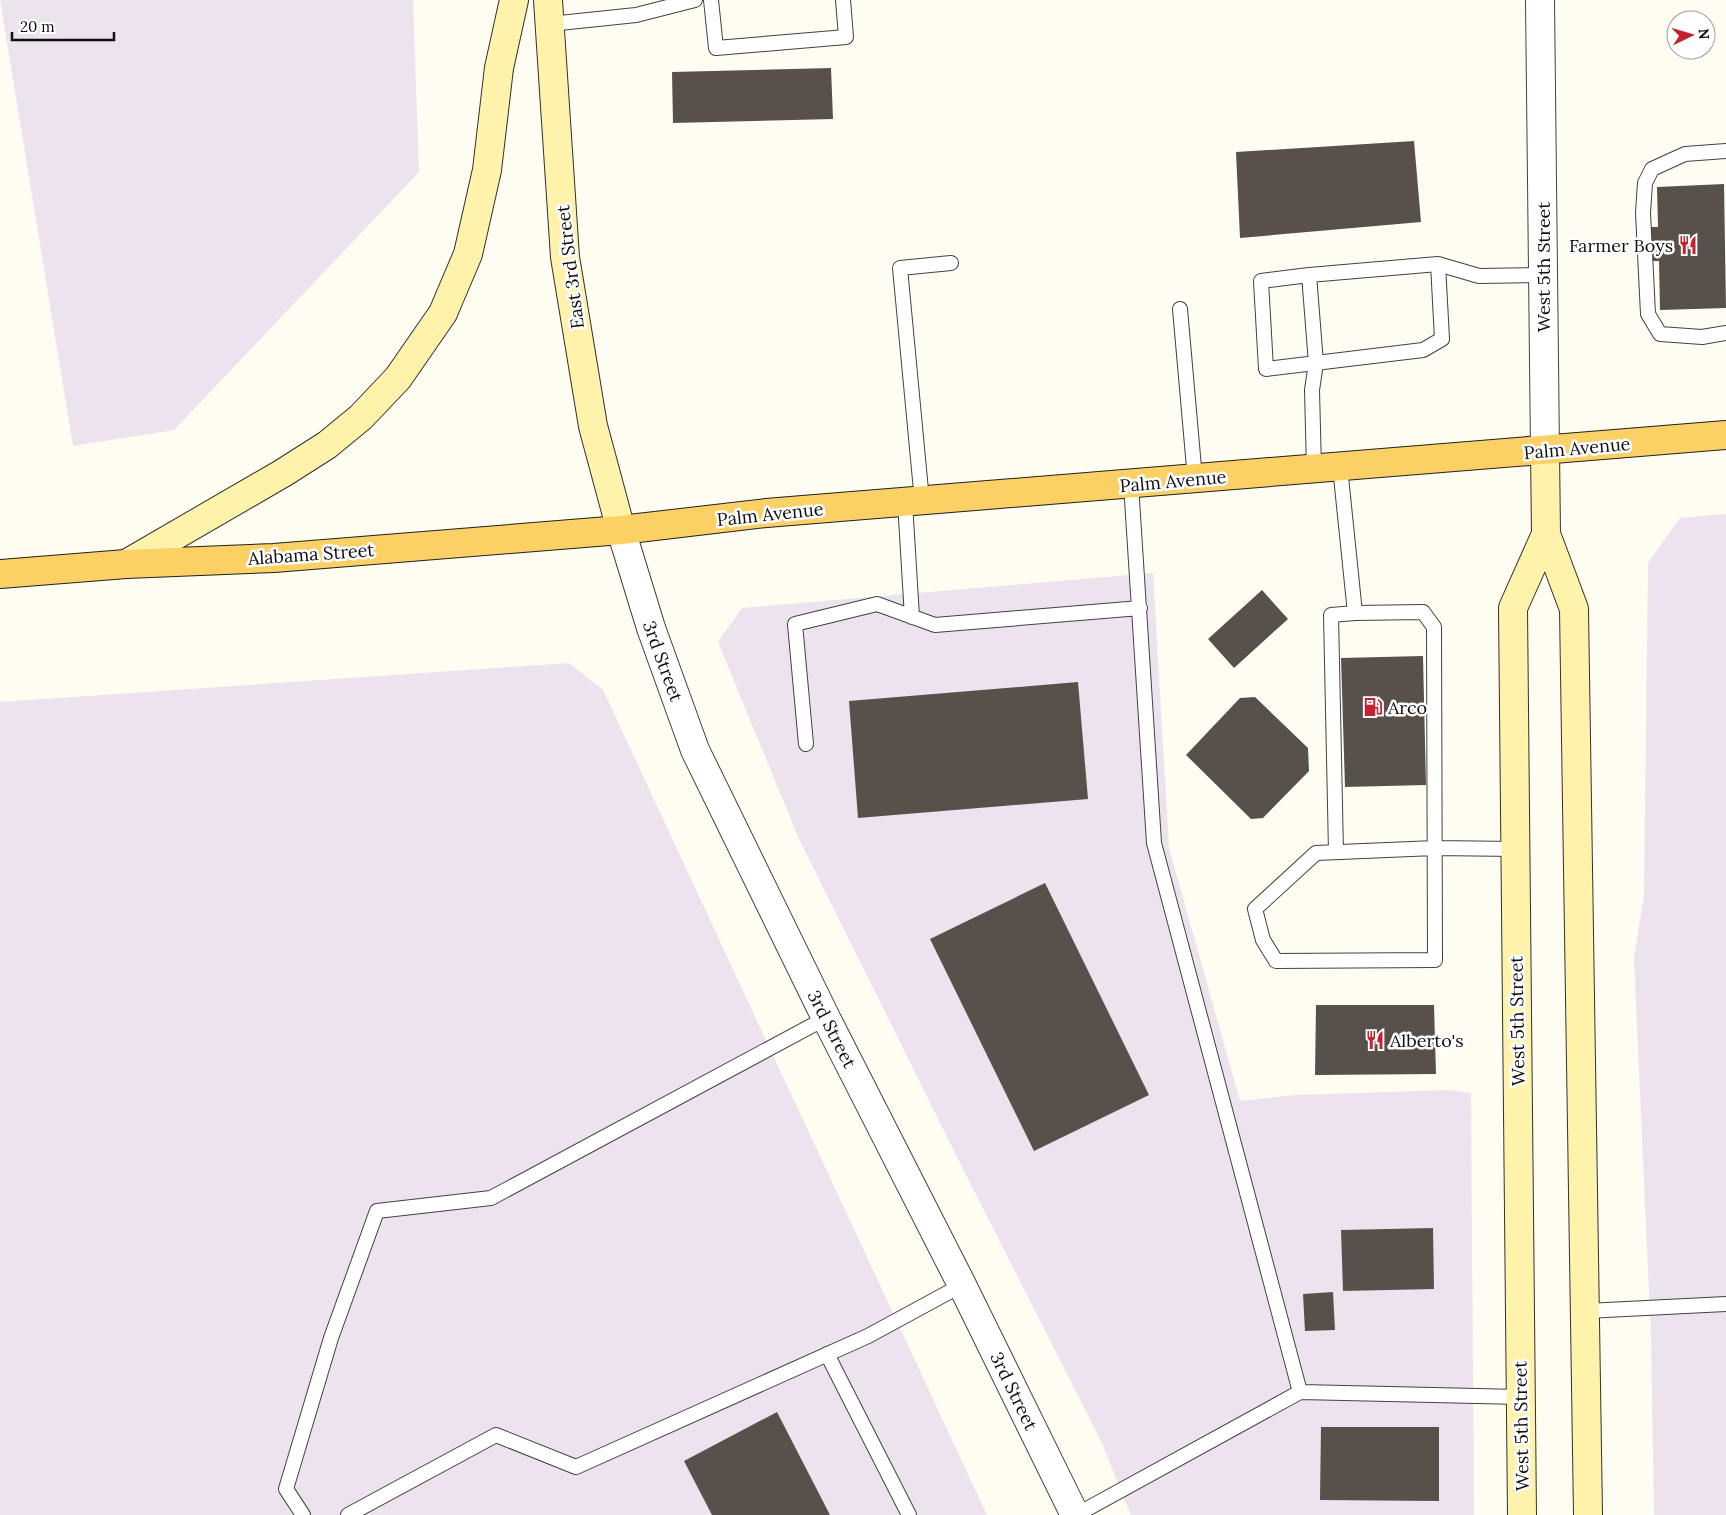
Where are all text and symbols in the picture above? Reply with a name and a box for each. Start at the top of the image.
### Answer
scale bar [12,10,115,42]
north arrow [1666,10,1716,60]
text: 20 m [20,17,55,36]
text: N [1695,28,1713,40]
street label: West 5th Street [1532,202,1555,332]
street label: East 3rd Street [551,204,589,330]
place label: Farmer Boys [1569,234,1673,257]
restaurant icon: Farmer Boys [1677,234,1699,256]
street label: Palm Avenue [1523,432,1631,464]
street label: Palm Avenue [1119,465,1227,497]
street label: Palm Avenue [716,497,825,531]
street label: Alabama Street [246,538,375,570]
street label: 3rd Street [638,617,688,705]
fuel station icon: Arco [1362,696,1384,718]
place label: Arco [1387,696,1427,719]
street label: West 5th Street [1504,956,1530,1086]
street label: 3rd Street [803,986,861,1072]
restaurant icon: Alberto's [1364,1029,1386,1051]
place label: Alberto's [1389,1029,1464,1052]
street label: 3rd Street [985,1348,1043,1434]
street label: West 5th Street [1508,1361,1534,1491]

